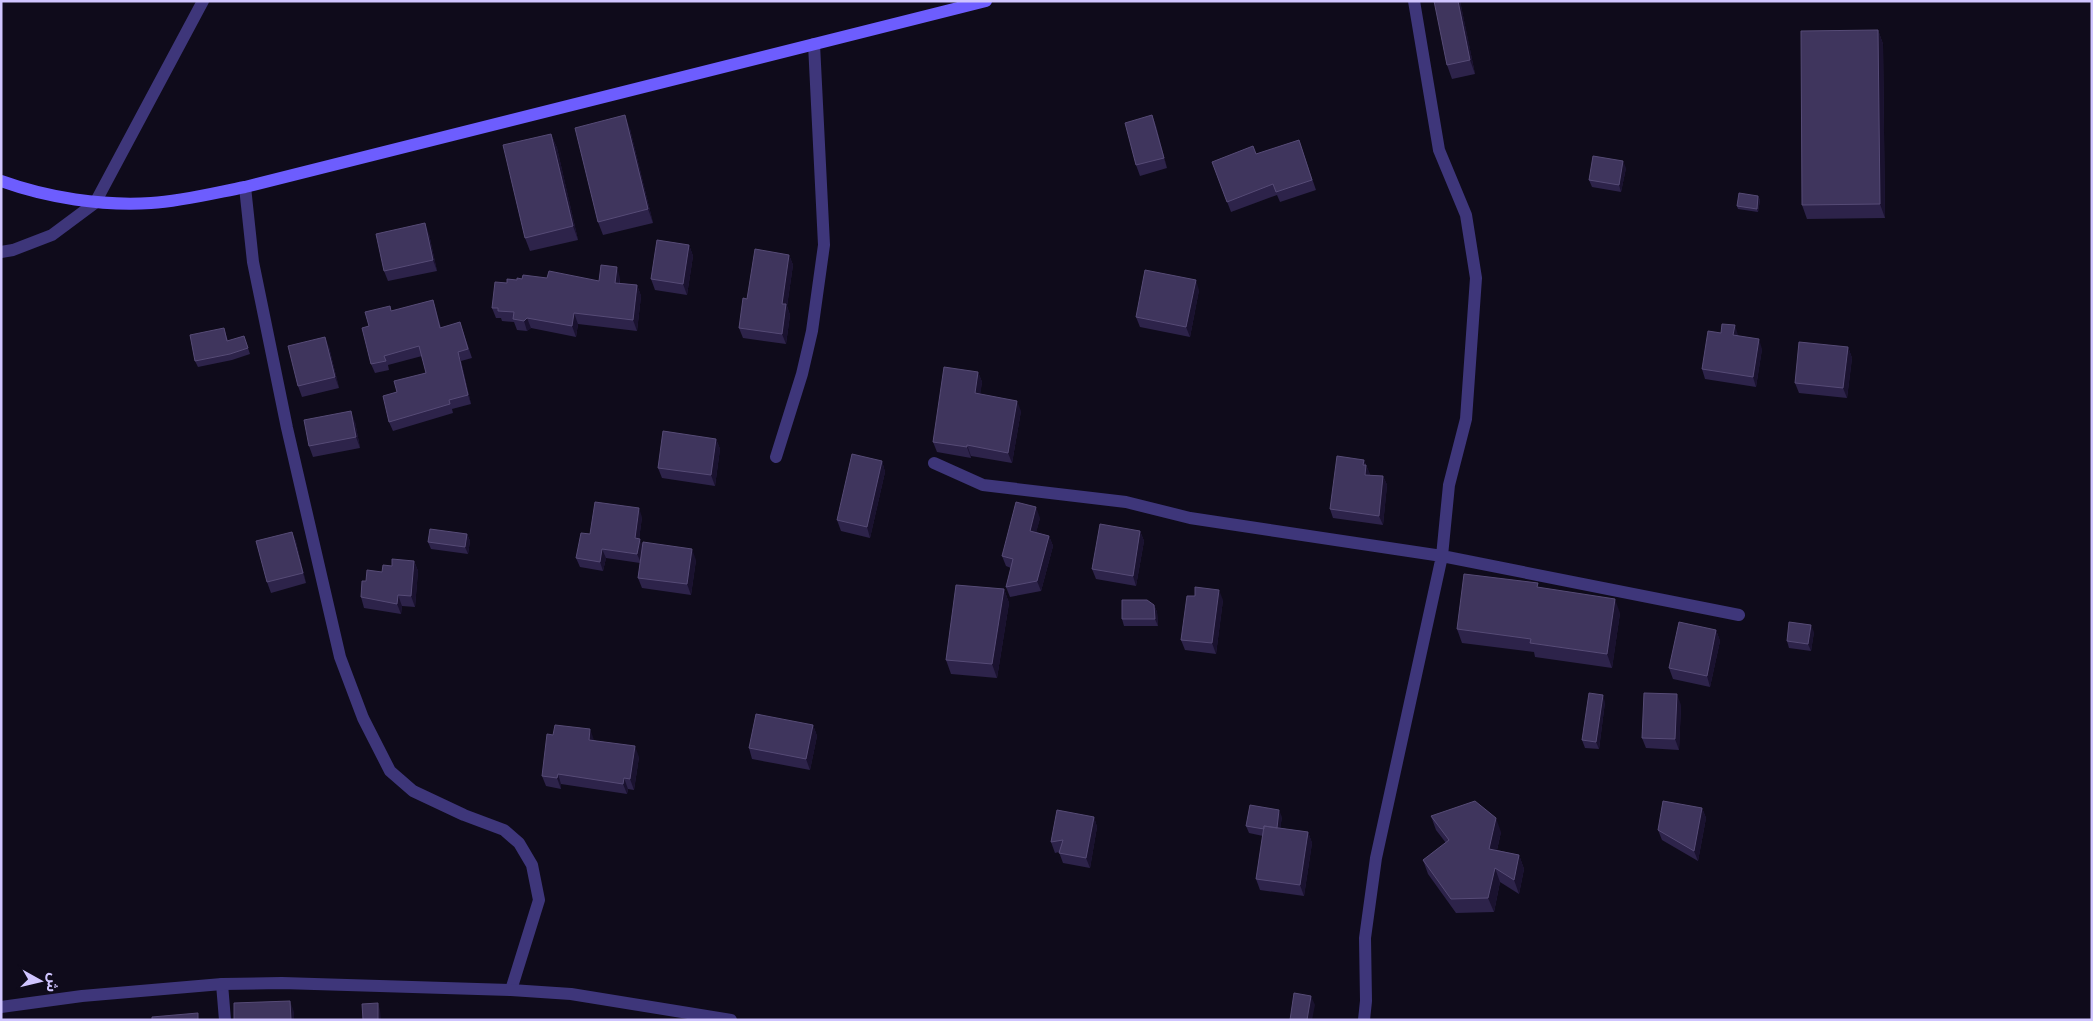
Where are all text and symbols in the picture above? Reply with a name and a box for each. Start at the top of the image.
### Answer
north arrow [15,956,65,1006]
text: ش [44,972,62,993]

